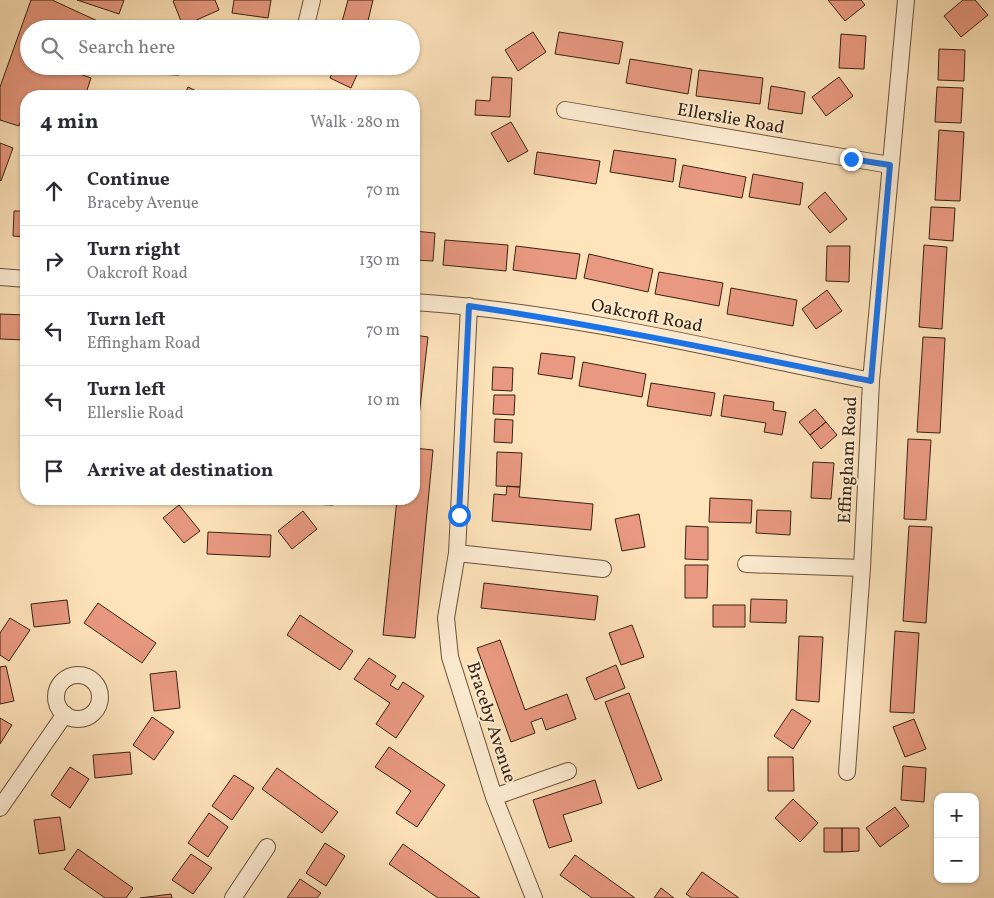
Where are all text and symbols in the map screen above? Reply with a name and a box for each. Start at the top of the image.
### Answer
search box [20,20,420,75]
icon: search [38,34,66,62]
text: Search here [78,35,175,61]
street label: Ellerslie Road [675,98,787,141]
text: 4 min [40,108,99,137]
text: Walk · 280 m [310,112,400,134]
route end [840,148,863,171]
text: Continue [87,167,170,193]
icon: ahead [40,177,68,205]
text: 70 m [366,180,400,202]
text: Braceby Avenue [87,193,199,215]
text: Turn right [87,237,180,263]
icon: right [40,247,68,275]
text: 130 m [359,250,400,272]
text: Oakcroft Road [87,263,188,285]
street label: Oakcroft Road [589,293,705,340]
text: Turn left [87,307,166,333]
icon: left [40,317,68,345]
text: 70 m [366,320,400,342]
text: Effingham Road [87,333,201,355]
text: Turn left [87,377,166,403]
icon: left [40,387,68,415]
text: 10 m [367,390,400,412]
street label: Effingham Road [833,396,864,525]
text: Ellerslie Road [87,403,184,425]
icon: arrive [40,457,68,485]
text: Arrive at destination [87,458,273,484]
route start [448,504,471,527]
street label: Braceby Avenue [459,659,522,786]
map controls [934,793,979,883]
button: + [934,793,979,838]
button: − [934,838,979,883]

